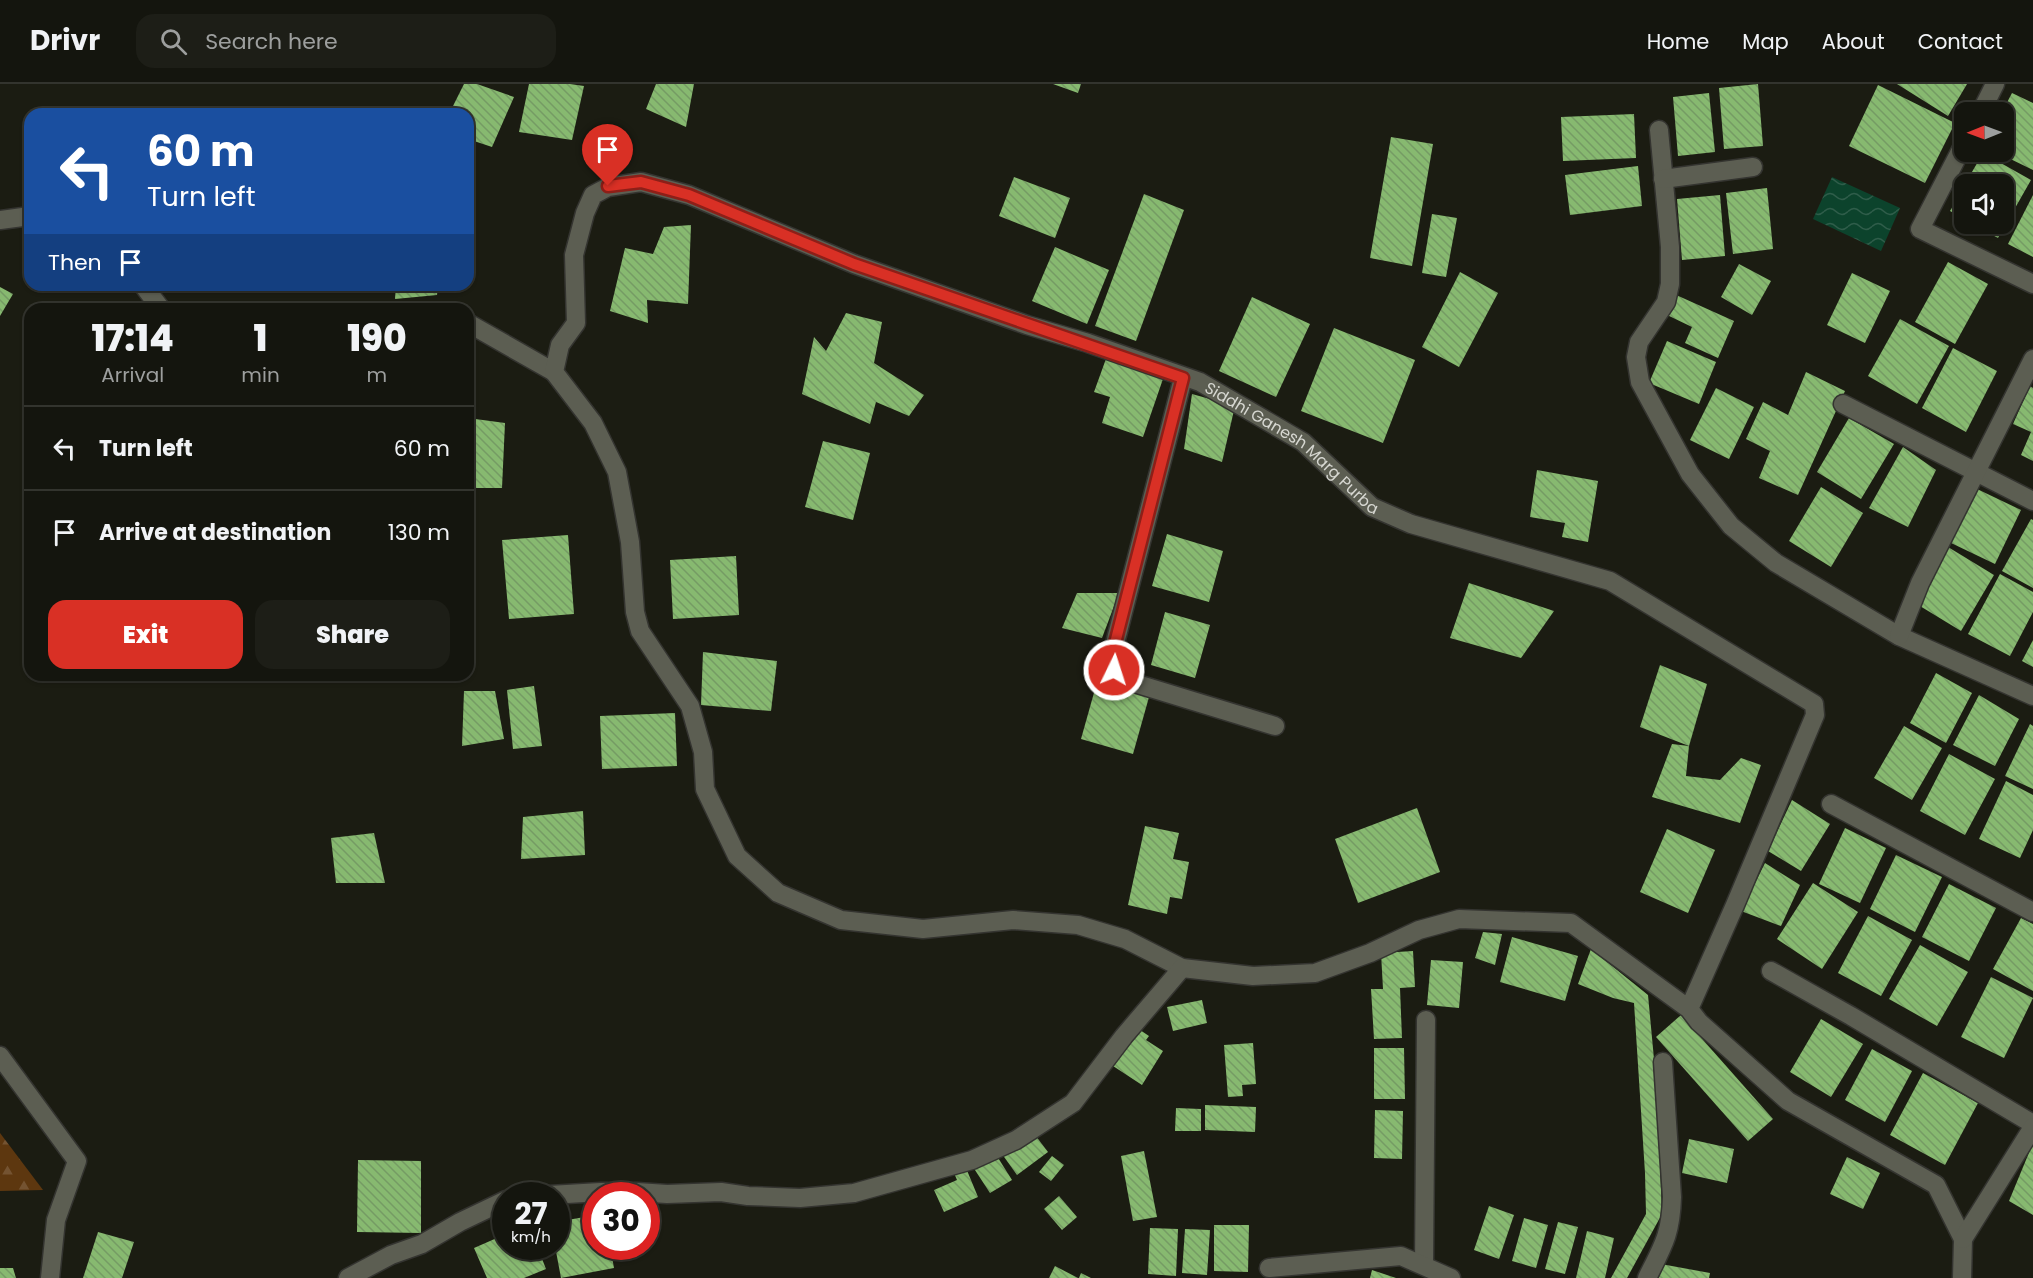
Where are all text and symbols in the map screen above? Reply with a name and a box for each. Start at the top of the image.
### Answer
search box [136,14,556,68]
text: Drivr [30,21,100,60]
icon: search [157,25,190,58]
text: Search here [205,26,338,57]
text: Home [1647,27,1709,56]
text: Map [1742,27,1789,56]
text: About [1822,27,1885,56]
text: Contact [1918,27,2003,56]
north arrow [1954,102,2014,162]
map controls [1954,102,2014,234]
text: 60 m [147,122,255,181]
pin [582,124,633,186]
icon: left [48,132,126,210]
icon: arrive [591,133,624,166]
button: sound [1954,174,2014,234]
text: Turn left [147,178,256,215]
icon: arrive [114,246,147,279]
text: Then [48,247,102,278]
text: 17:14 [91,313,174,364]
text: 1 [254,313,267,364]
text: 190 [347,313,407,364]
text: Arrival [101,361,164,389]
text: min [241,361,280,389]
text: m [367,361,387,389]
street label: Siddhi Ganesh Marg Purba [1200,376,1382,520]
icon: left [48,432,81,465]
text: Turn left [99,433,193,464]
text: 60 m [394,433,450,464]
icon: arrive [48,516,81,549]
text: Arrive at destination [99,517,331,548]
text: 130 m [388,517,450,548]
button: Exit [48,600,243,669]
button: Share [255,600,450,669]
position arrow [1082,638,1146,702]
speed limit sign: 30 [582,1182,660,1260]
text: 27 [514,1192,548,1235]
text: km/h [511,1226,551,1247]

